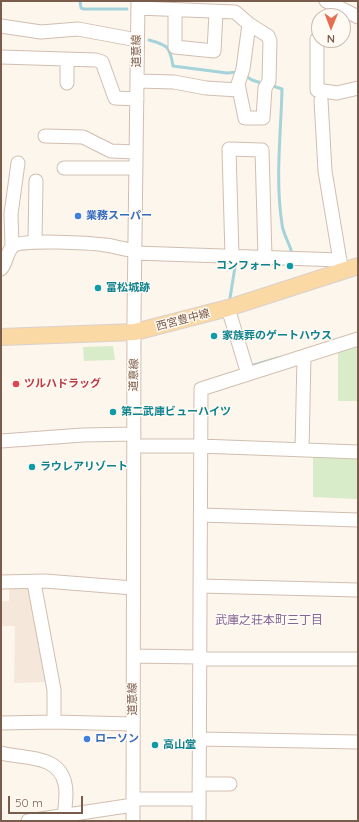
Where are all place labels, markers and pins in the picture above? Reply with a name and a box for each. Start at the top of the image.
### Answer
place label: 業務スーパー [86,209,152,223]
marker: 業務スーパー [73,211,83,221]
place label: コンフォート [216,259,282,273]
marker: コンフォート [285,261,295,271]
place label: 富松城跡 [106,281,150,295]
marker: 富松城跡 [93,283,103,293]
place label: 家族葬のゲートハウス [222,329,332,343]
marker: 家族葬のゲートハウス [209,331,219,341]
place label: ツルハドラッグ [24,377,101,391]
marker: ツルハドラッグ [11,379,21,389]
place label: 第二武庫ビューハイツ [121,405,231,419]
marker: 第二武庫ビューハイツ [108,407,118,417]
place label: ラウレアリゾート [40,460,128,474]
marker: ラウレアリゾート [27,462,37,472]
place label: ローソン [95,732,139,746]
marker: ローソン [82,734,92,744]
place label: 高山堂 [163,738,196,752]
marker: 高山堂 [150,740,160,750]

